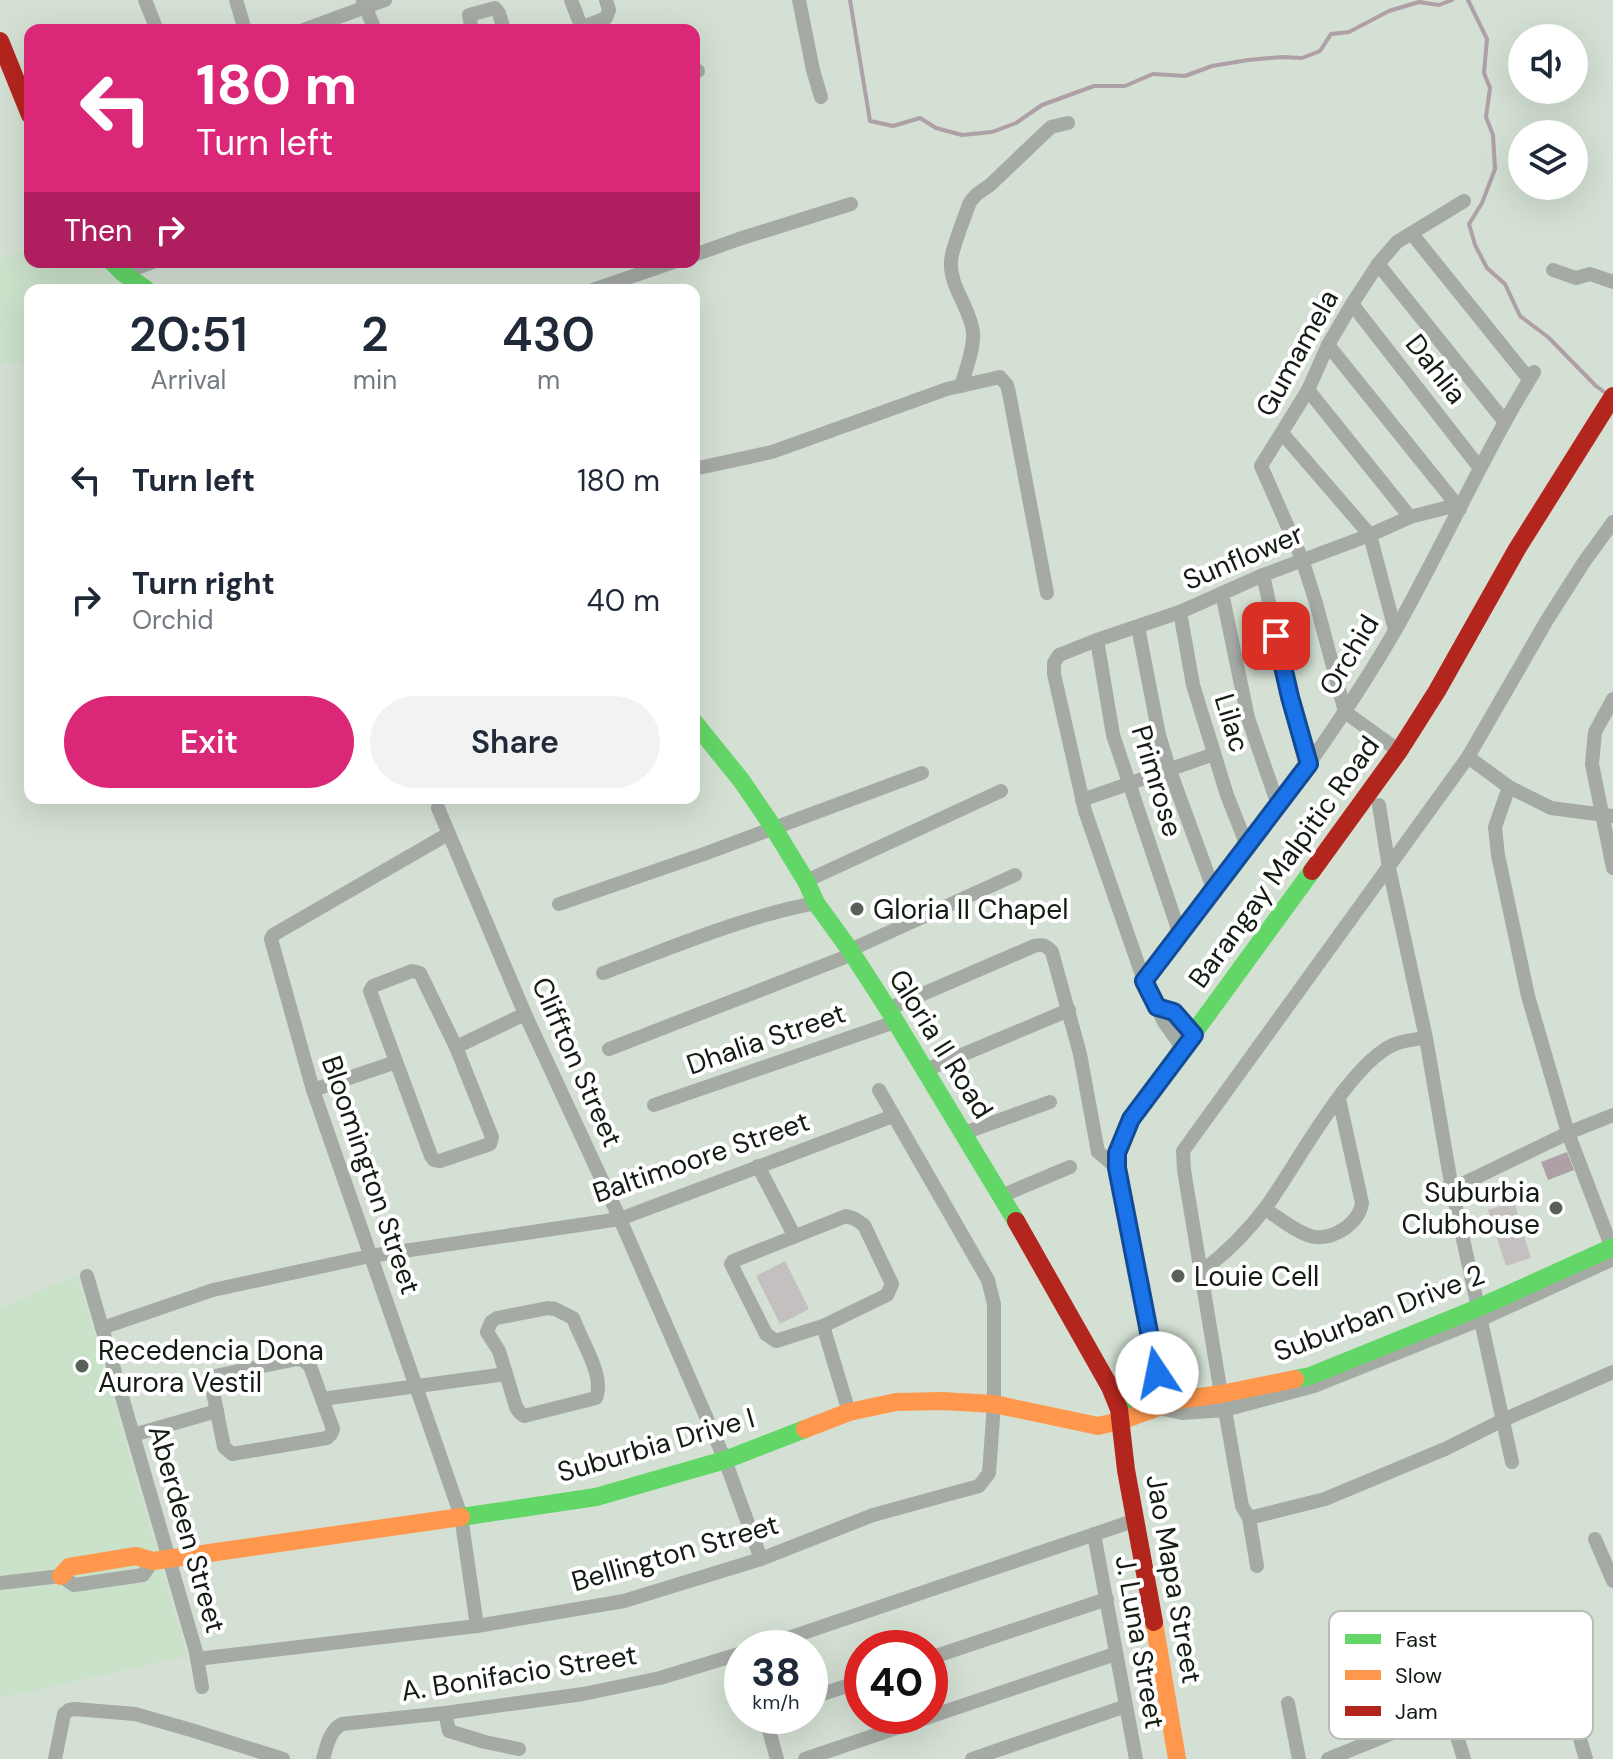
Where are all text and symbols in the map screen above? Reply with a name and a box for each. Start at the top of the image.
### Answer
map controls [1508,24,1588,200]
button: sound [1508,24,1588,104]
text: 180 m [196,48,357,121]
icon: left [64,56,168,160]
text: Turn left [196,119,333,166]
button: layers [1508,120,1588,200]
icon: right [148,208,192,252]
text: Then [64,211,132,250]
street label: Gumamela [1247,283,1347,423]
text: 20:51 [129,303,248,366]
text: 2 [361,303,389,366]
text: 430 [502,303,595,366]
street label: Dahlia [1397,327,1475,411]
text: Arrival [151,363,226,397]
text: min [353,363,397,397]
text: m [537,363,560,397]
icon: left [64,458,108,502]
text: Turn left [132,461,255,500]
text: 180 m [577,461,660,500]
street label: Sunflower [1177,515,1309,599]
text: Turn right [132,564,275,603]
icon: right [64,578,108,622]
text: 40 m [587,581,660,620]
pin [1242,602,1310,670]
text: Orchid [132,603,214,637]
street label: Orchid [1311,608,1387,702]
icon: arrive [1254,614,1298,658]
street label: Lilac [1206,689,1258,757]
button: Exit [64,696,354,788]
button: Share [370,696,660,788]
street label: Primrose [1123,721,1191,841]
street label: Barangay Malpitic Road [1180,729,1388,995]
place label: Gloria II Chapel [873,891,1068,928]
marker: Gloria II Chapel [848,900,866,918]
street label: Gloria II Road [880,962,1002,1126]
street label: Cliffton Street [523,971,631,1153]
street label: Dhalia Street [682,995,850,1083]
street label: Bloomington Street [313,1051,429,1299]
street label: Baltimoore Street [588,1103,814,1211]
place label: Suburbia Clubhouse [1401,1174,1540,1243]
marker: Suburbia Clubhouse [1547,1199,1565,1217]
street label: Suburban Drive 2 [1269,1256,1489,1370]
place label: Louie Cell [1194,1258,1319,1295]
marker: Louie Cell [1169,1267,1187,1285]
position arrow [1115,1331,1199,1415]
place label: Recedencia Dona Aurora Vestil [98,1332,324,1401]
marker: Recedencia Dona Aurora Vestil [73,1357,91,1375]
street label: Suburbia Drive I [553,1399,759,1491]
street label: Aberdeen Street [140,1421,234,1637]
street label: Jao Mapa Street [1137,1472,1211,1686]
street label: Bellington Street [567,1506,783,1600]
street label: J. Luna Street [1107,1552,1173,1732]
legend [1329,1611,1593,1739]
text: Fast [1395,1625,1437,1654]
speed limit sign: 40 [844,1630,948,1734]
street label: A. Bonifacio Street [398,1636,640,1710]
text: 38 [751,1646,801,1698]
text: Slow [1395,1661,1442,1690]
text: km/h [752,1689,800,1715]
text: Jam [1395,1697,1438,1726]

